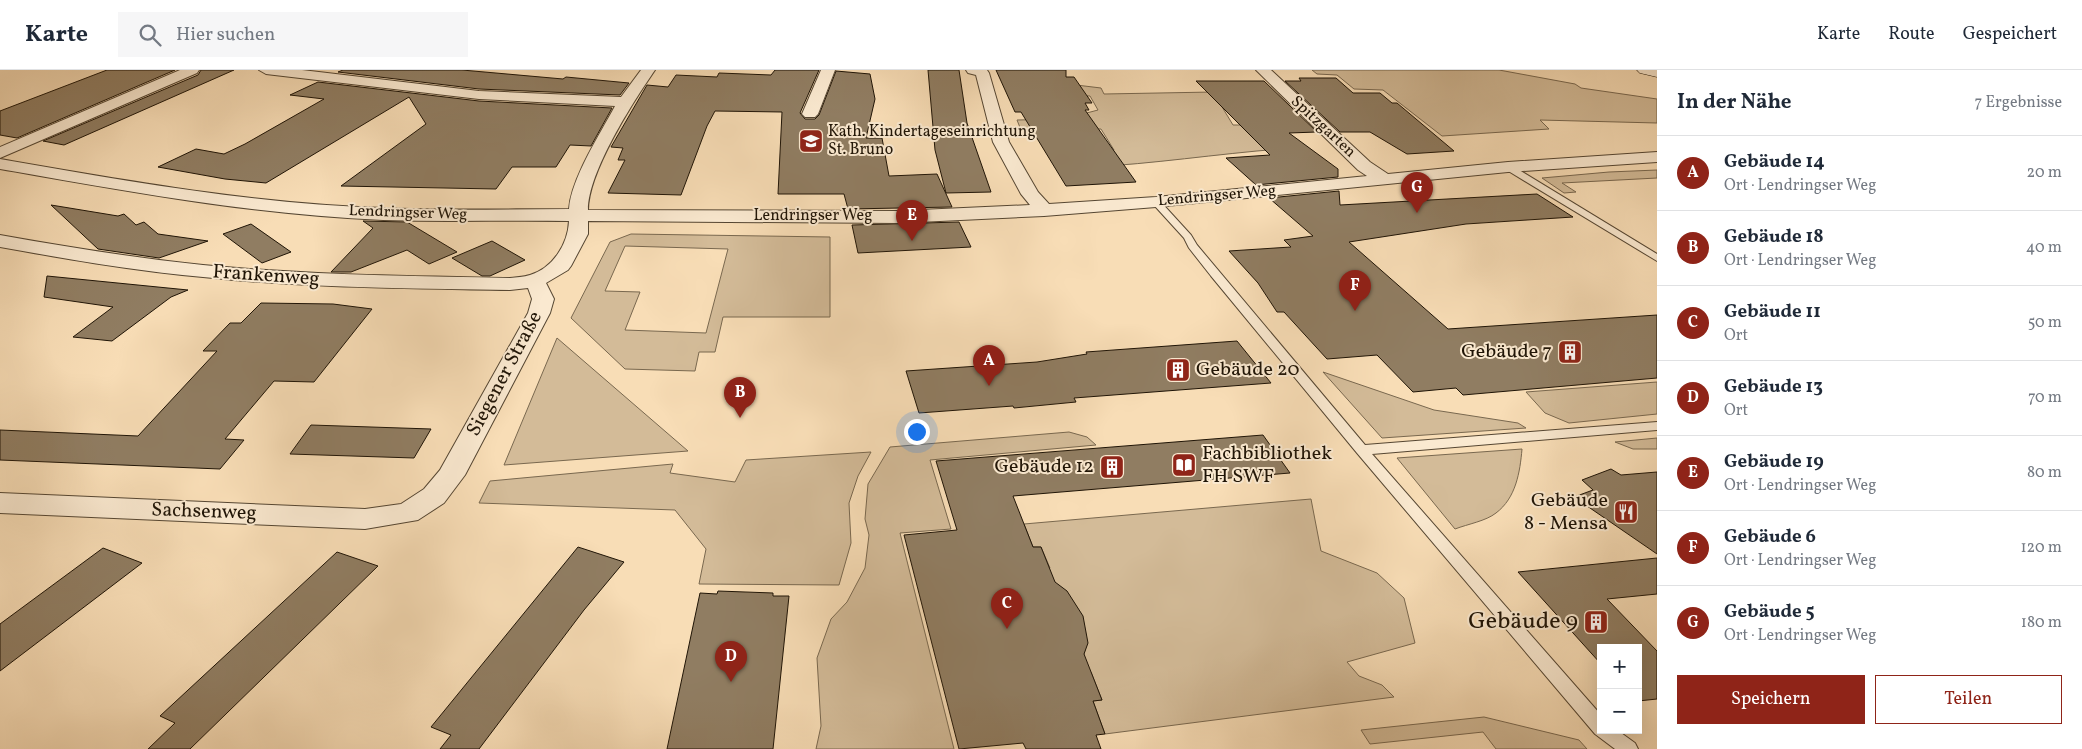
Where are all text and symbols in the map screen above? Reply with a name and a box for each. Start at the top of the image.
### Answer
search box [118,12,468,57]
text: Karte [25,18,88,52]
icon: search [136,21,164,49]
text: Hier suchen [176,22,275,48]
text: Karte [1817,22,1860,47]
text: Route [1888,22,1935,47]
text: Gespeichert [1963,22,2057,47]
text: In der Nähe [1677,88,1792,117]
street label: Spitzgarten [1286,91,1360,163]
text: 7 Ergebnisse [1975,92,2062,114]
place label: Kath. Kindertageseinrichtung St. Bruno [828,121,1036,161]
school or university icon: Kath. Kindertageseinrichtung St. Bruno [798,128,824,154]
text: Gebäude 14 [1724,149,1825,175]
text: A [1687,162,1699,184]
text: 20 m [2027,162,2062,184]
pin: G [1401,172,1433,213]
text: Ort · Lendringser Weg [1724,175,1876,197]
street label: Lendringser Weg [1157,180,1277,212]
street label: Lendringser Weg [348,200,468,226]
pin: E [896,200,928,241]
street label: Lendringser Weg [754,205,872,227]
text: Gebäude 18 [1724,224,1824,250]
text: B [1688,237,1698,259]
text: 40 m [2026,237,2062,259]
text: Ort · Lendringser Weg [1724,250,1876,272]
street label: Frankenweg [212,258,320,294]
pin: F [1339,270,1371,311]
text: Gebäude 11 [1724,299,1821,325]
street label: Siegener Straße [460,307,550,441]
text: C [1688,312,1698,334]
text: 50 m [2028,312,2062,334]
text: Ort [1724,325,1748,347]
place label: Gebäude 7 [1461,338,1552,366]
building icon: Gebäude 7 [1557,339,1583,365]
pin: A [973,345,1005,386]
place label: Gebäude 20 [1196,356,1300,384]
building icon: Gebäude 20 [1165,357,1191,383]
text: Gebäude 13 [1724,374,1823,400]
pin: B [724,377,756,418]
text: D [1687,387,1699,409]
text: 70 m [2028,387,2062,409]
text: Ort [1724,400,1748,422]
your location [904,419,930,445]
place label: Fachbibliothek FH SWF [1202,440,1332,491]
text: Gebäude 19 [1724,449,1824,475]
library icon: Fachbibliothek FH SWF [1171,452,1197,478]
place label: Gebäude 12 [994,453,1094,481]
building icon: Gebäude 12 [1099,454,1125,480]
text: E [1688,462,1698,484]
text: 80 m [2027,462,2062,484]
text: Ort · Lendringser Weg [1724,475,1876,497]
place label: Gebäude 8 - Mensa [1524,487,1608,538]
street label: Sachsenweg [151,496,257,528]
restaurant icon: Gebäude 8 - Mensa [1613,499,1639,525]
text: Gebäude 6 [1724,524,1816,550]
text: F [1688,537,1698,559]
text: 120 m [2020,537,2062,559]
text: Ort · Lendringser Weg [1724,550,1876,572]
pin: C [991,588,1023,629]
text: Gebäude 5 [1724,599,1815,625]
place label: Gebäude 9 [1468,605,1578,639]
building icon: Gebäude 9 [1583,609,1609,635]
text: G [1687,612,1699,634]
text: 180 m [2021,612,2062,634]
text: Ort · Lendringser Weg [1724,625,1876,647]
pin: D [715,641,747,682]
map controls [1597,644,1642,734]
button: + [1597,644,1642,689]
button: Speichern [1677,675,1865,724]
button: Teilen [1875,675,2062,724]
button: − [1597,689,1642,734]

